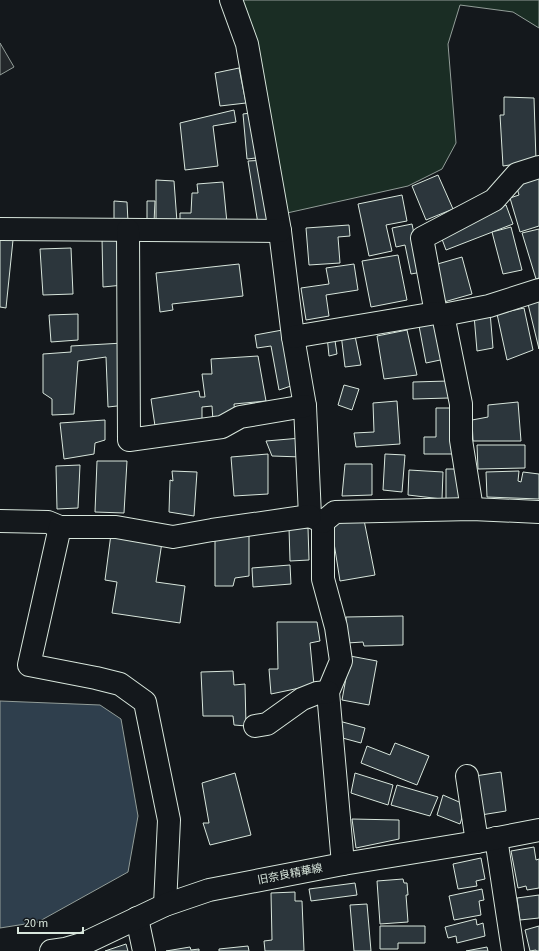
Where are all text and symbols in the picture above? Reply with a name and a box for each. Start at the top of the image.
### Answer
street label: 旧奈良精華線 [256,860,324,888]
scale bar [18,909,83,935]
text: 20 m [24,915,48,932]

